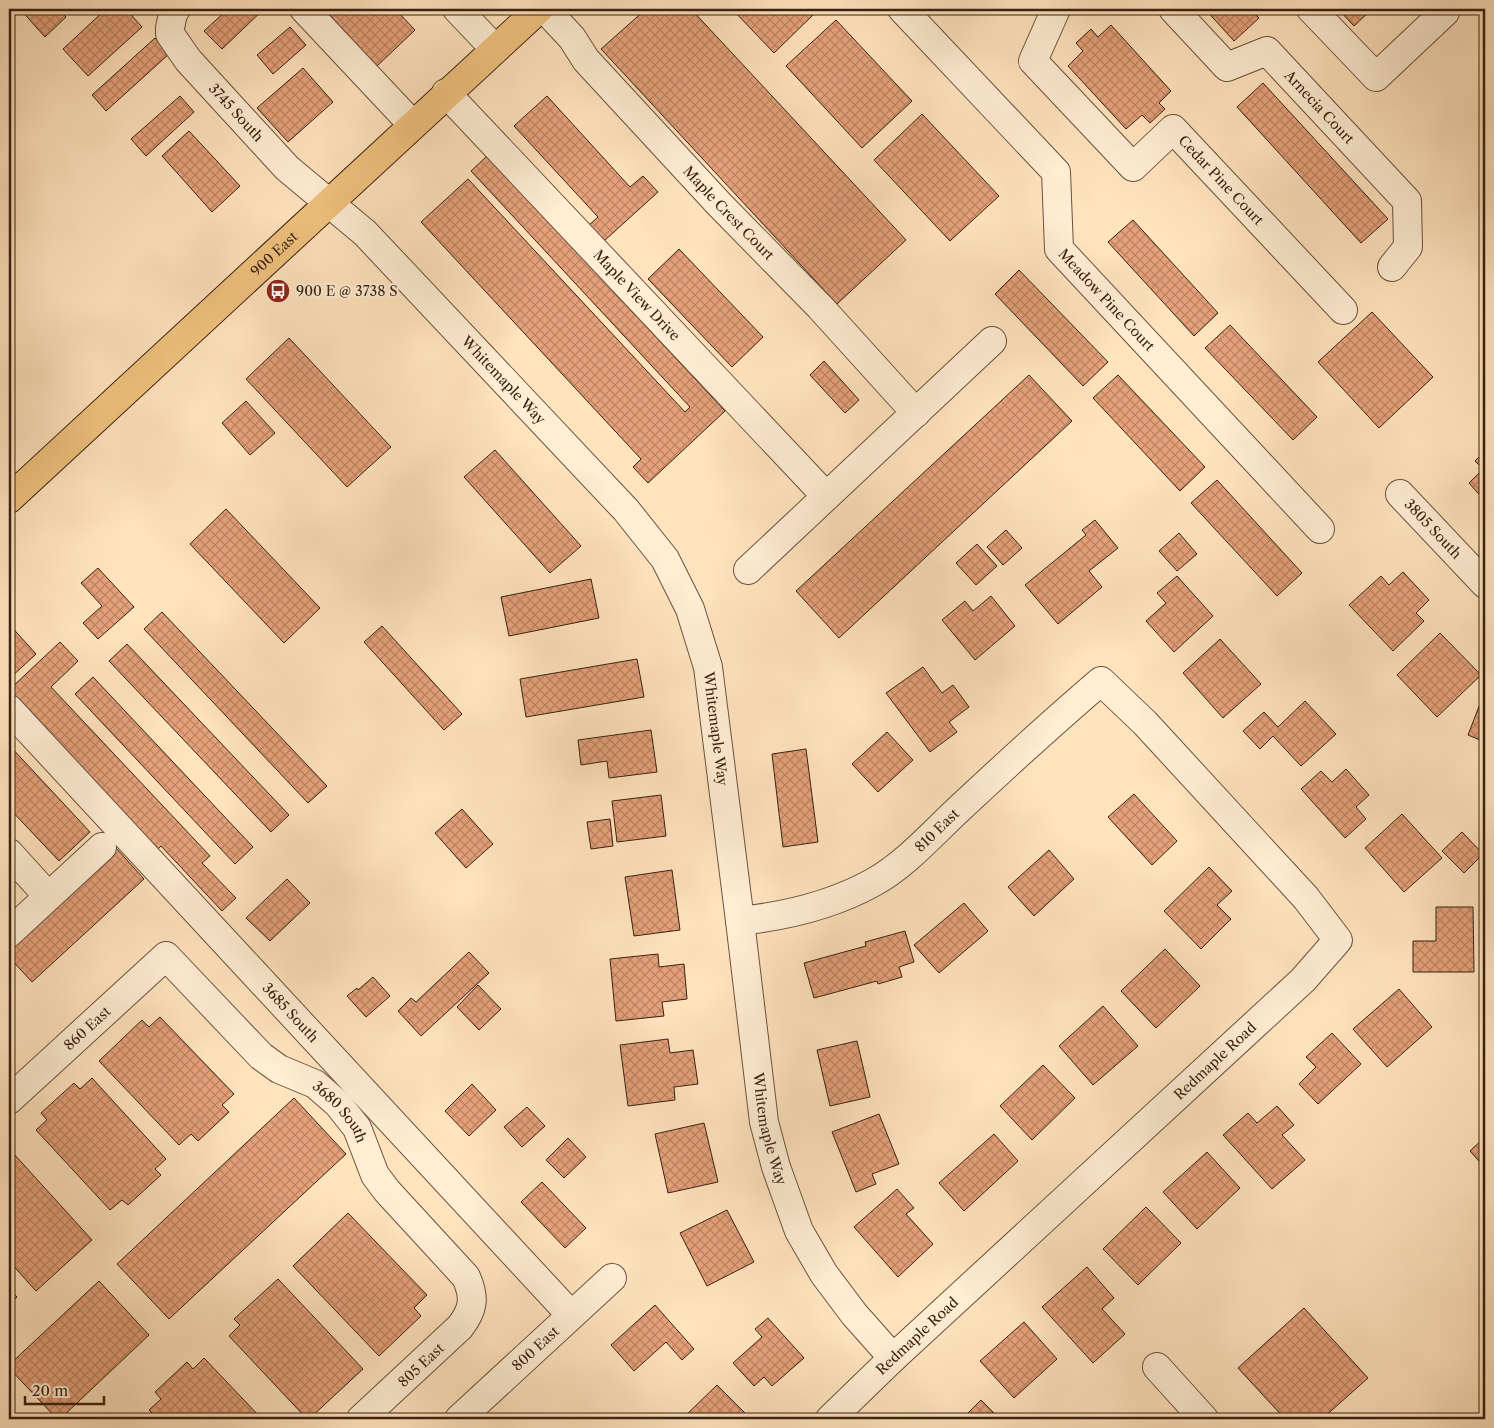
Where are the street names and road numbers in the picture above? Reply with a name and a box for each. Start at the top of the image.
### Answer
street label: Arnecia Court [1280,66,1358,148]
street label: 3745 South [205,79,267,146]
street label: Cedar Pine Court [1175,132,1268,229]
street label: Maple Crest Court [679,162,778,264]
street label: 900 East [247,228,301,280]
street label: Meadow Pine Court [1054,245,1159,355]
street label: Maple View Drive [589,246,684,345]
street label: Whitemaple Way [457,331,550,428]
street label: 3805 South [1400,495,1466,563]
street label: Whitemaple Way [700,670,732,787]
street label: 810 East [911,805,963,856]
street label: 3685 South [258,979,323,1046]
street label: 860 East [60,1002,114,1054]
street label: Redmaple Road [1170,1018,1260,1104]
street label: Whitemaple Way [749,1071,791,1188]
street label: 3680 South [309,1077,371,1145]
street label: Redmaple Road [872,1293,962,1379]
street label: 800 East [508,1322,563,1375]
street label: 805 East [394,1339,448,1391]

